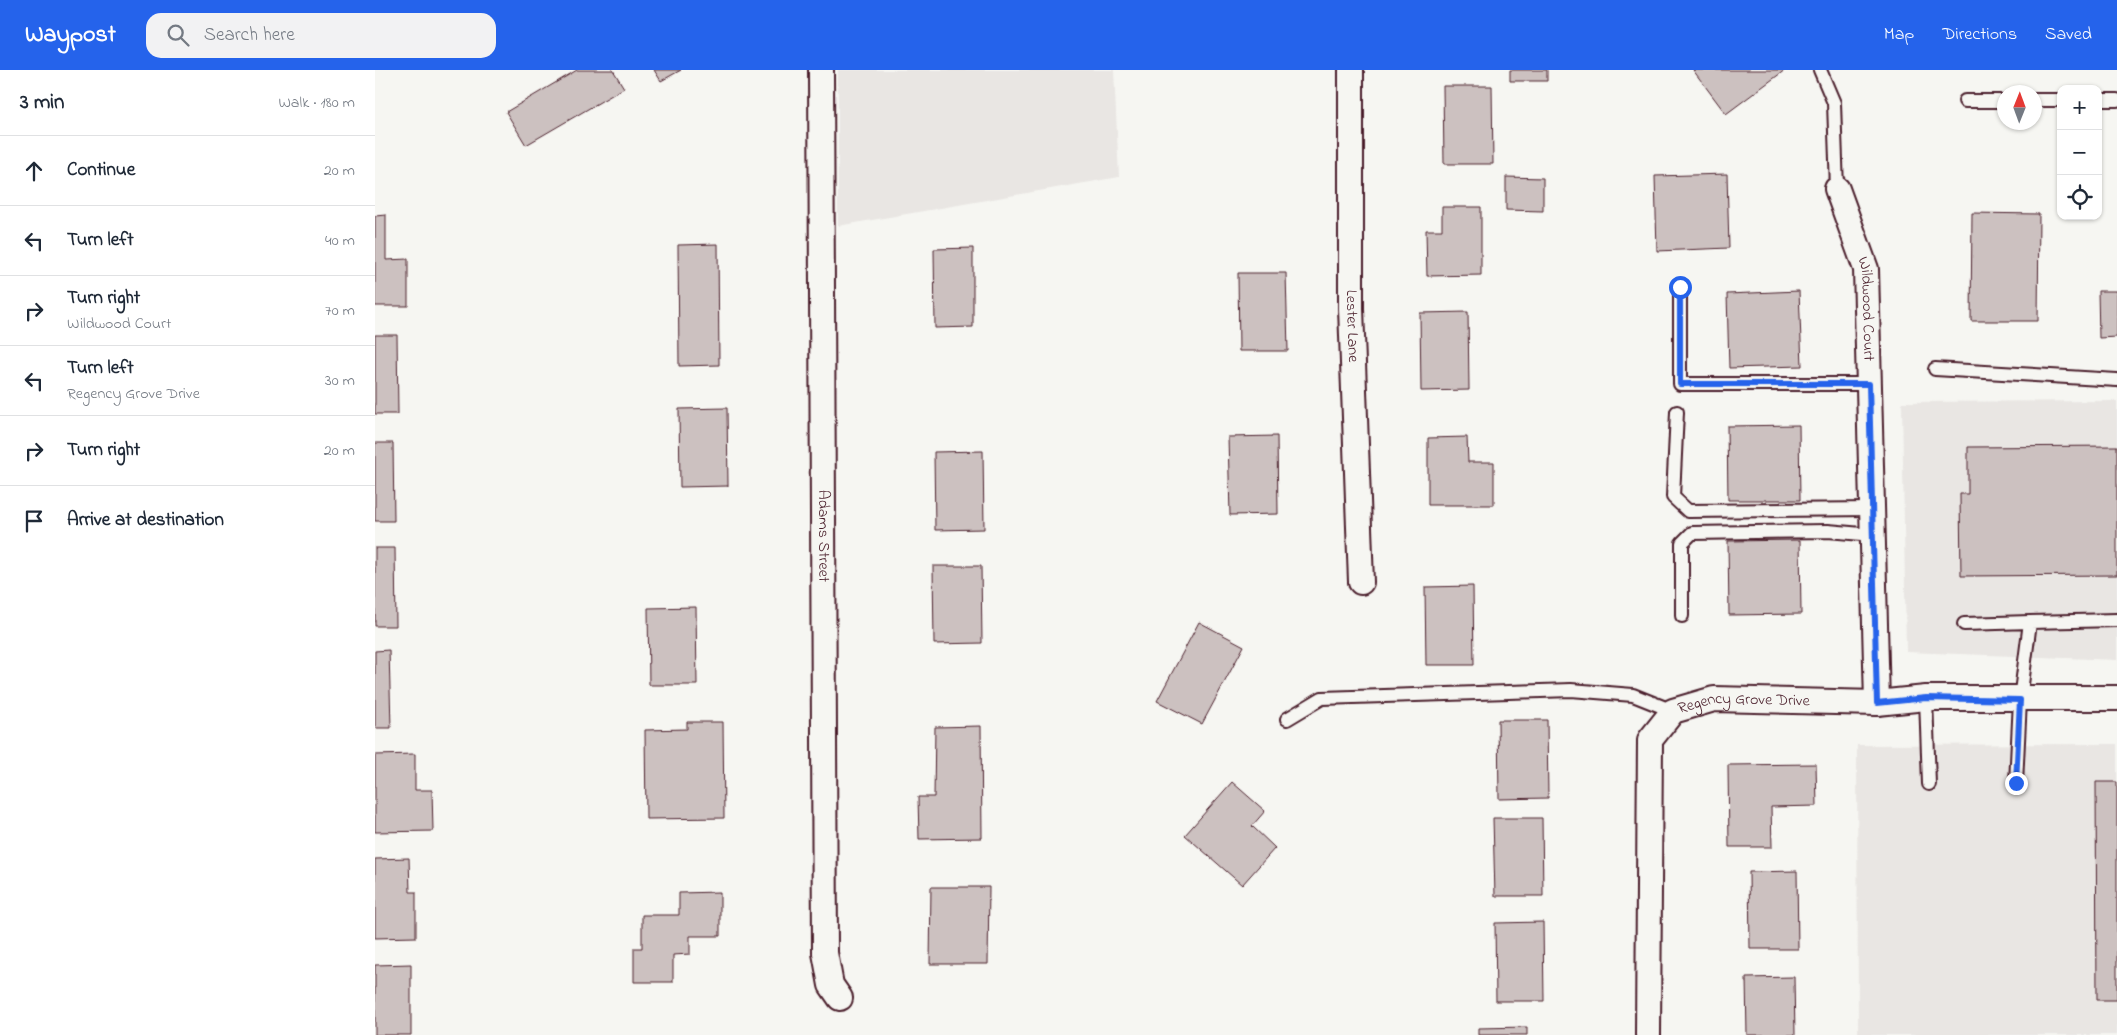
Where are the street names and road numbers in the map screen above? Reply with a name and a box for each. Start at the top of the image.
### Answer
street label: Wildwood Court [1851,253,1880,362]
street label: Lester Lane [1339,290,1365,363]
street label: Adams Street [811,490,835,583]
street label: Regency Grove Drive [1675,687,1811,721]

